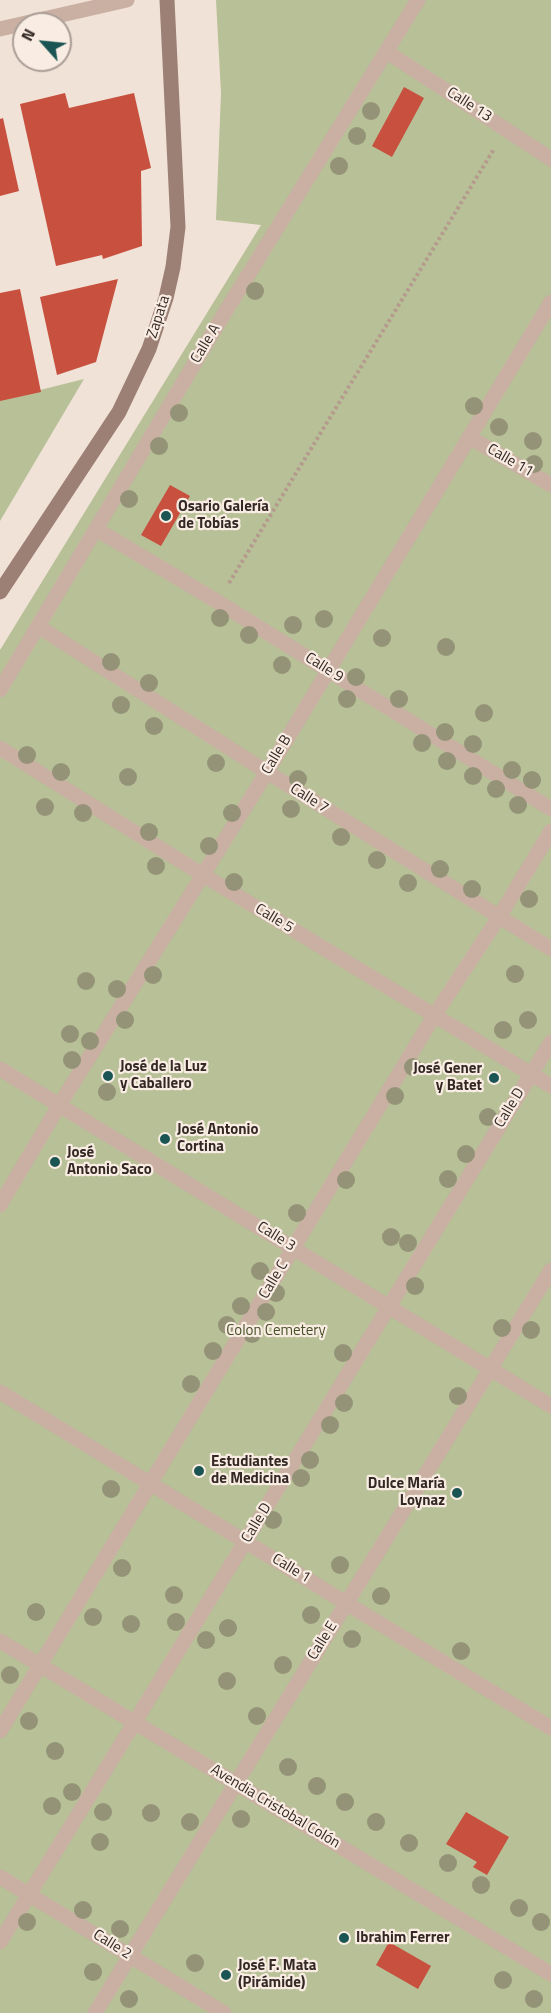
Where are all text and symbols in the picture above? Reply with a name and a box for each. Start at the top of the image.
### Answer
north arrow [12,12,72,72]
text: N [15,24,41,45]
street label: Calle 13 [443,84,495,126]
street label: Zapata [144,293,174,341]
street label: Calle A [187,321,225,367]
street label: Calle 11 [484,441,536,481]
place label: Osario Galería de Tobías [178,498,269,533]
marker: Osario Galería de Tobías [159,509,173,523]
street label: Calle 9 [301,649,347,687]
street label: Calle B [258,732,296,778]
street label: Calle 7 [286,780,332,818]
street label: Calle 5 [251,901,297,937]
place label: José de la Luz y Caballero [120,1058,207,1093]
place label: José Gener y Batet [413,1060,482,1095]
marker: José de la Luz y Caballero [101,1069,115,1083]
marker: José Gener y Batet [487,1071,501,1085]
street label: Calle D [491,1085,529,1131]
place label: José Antonio Cortina [177,1121,258,1156]
marker: José Antonio Cortina [158,1132,172,1146]
place label: José Antonio Saco [67,1144,152,1179]
marker: José Antonio Saco [48,1155,62,1169]
street label: Calle 3 [253,1218,299,1256]
street label: Calle C [256,1258,292,1302]
park label: Colon Cemetery [226,1322,326,1340]
place label: Estudiantes de Medicina [211,1453,289,1488]
marker: Estudiantes de Medicina [192,1464,206,1478]
place label: Dulce María Loynaz [368,1475,445,1510]
marker: Dulce María Loynaz [450,1486,464,1500]
street label: Calle D [238,1500,276,1546]
street label: Calle 1 [268,1551,314,1587]
street label: Calle E [304,1619,342,1663]
street label: Avendia Cristobal Colón [207,1761,343,1853]
street label: Calle 2 [89,1926,135,1964]
place label: Ibrahim Ferrer [356,1929,449,1947]
marker: Ibrahim Ferrer [337,1931,351,1945]
place label: José F. Mata (Pirámide) [238,1957,316,1992]
marker: José F. Mata (Pirámide) [219,1968,233,1982]

